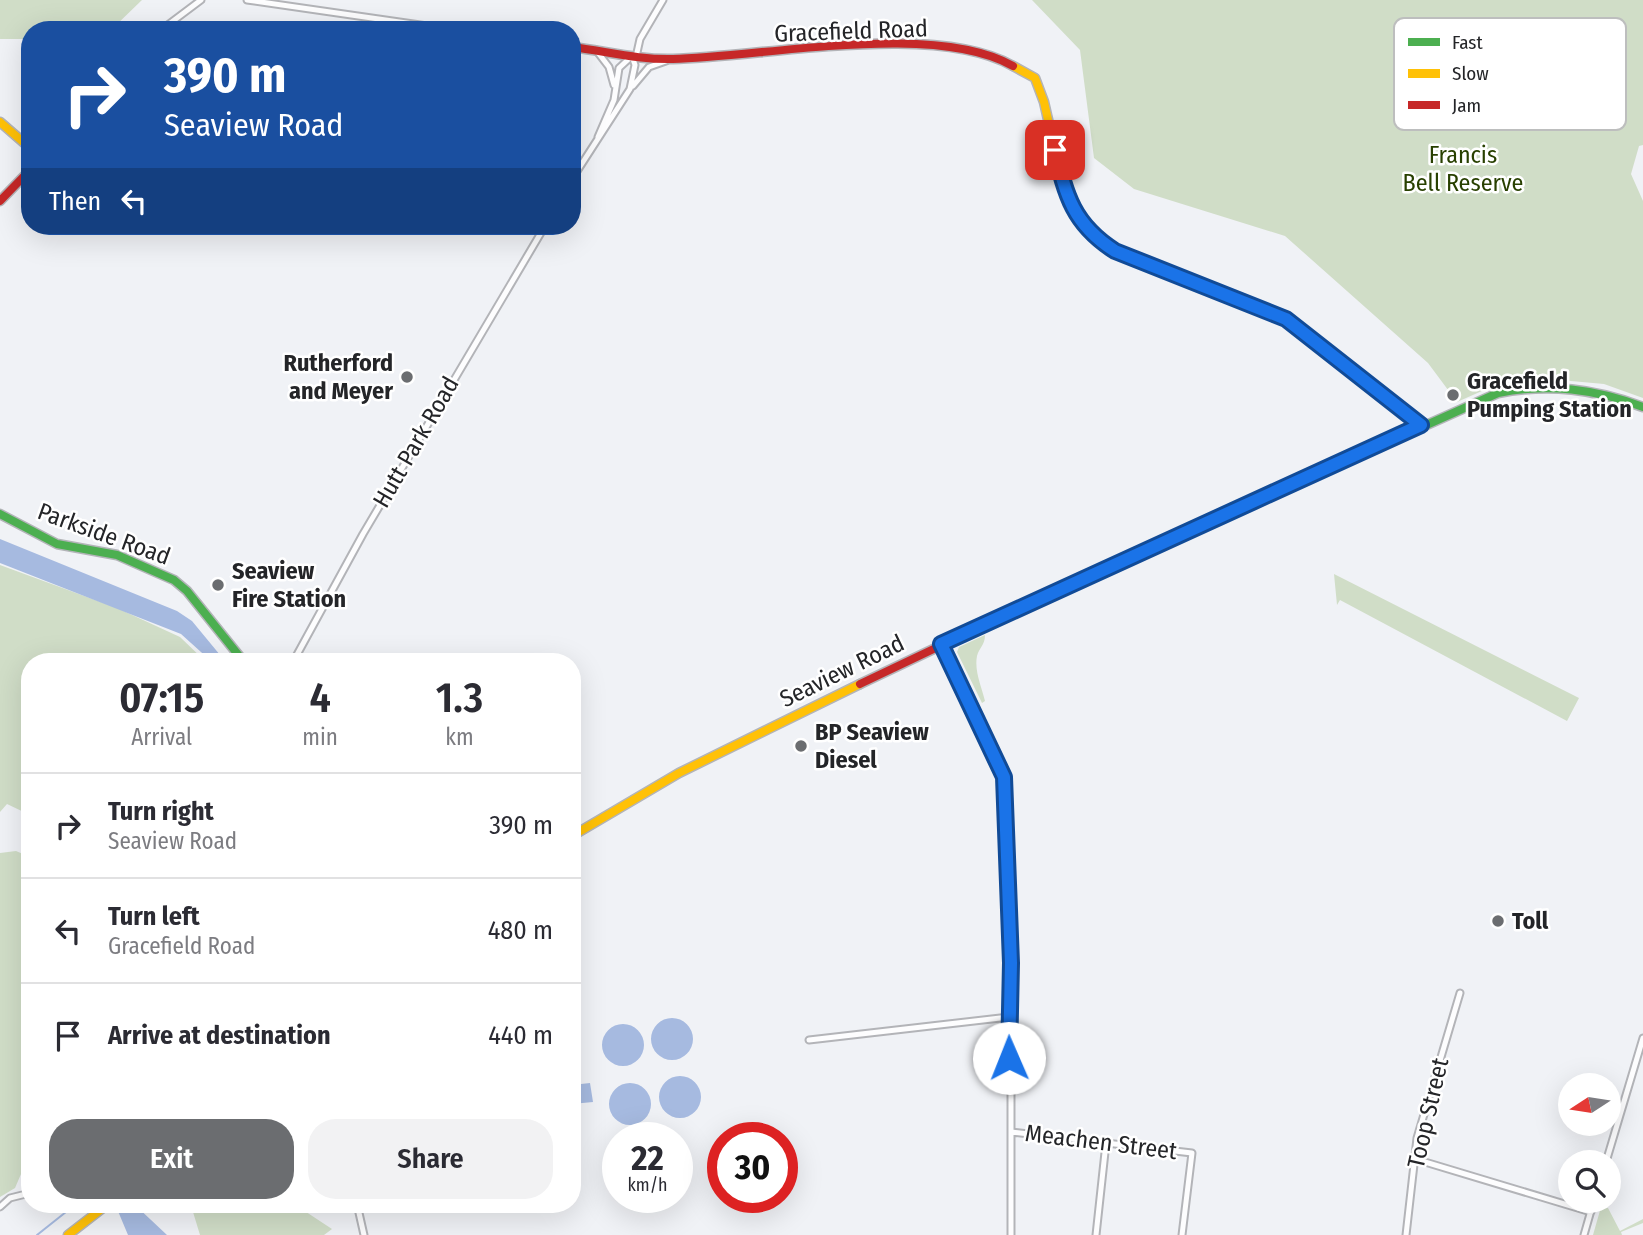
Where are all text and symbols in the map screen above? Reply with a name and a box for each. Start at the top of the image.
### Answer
street label: Gracefield Road [774,14,928,48]
legend [1394,18,1626,130]
text: Fast [1452,31,1483,54]
text: 390 m [164,46,286,105]
icon: right [49,49,140,140]
text: Slow [1452,62,1489,85]
text: Jam [1452,94,1481,117]
text: Seaview Road [164,106,344,144]
pin [1025,120,1085,180]
icon: arrive [1036,131,1074,169]
park label: Francis Bell Reserve [1403,141,1523,197]
icon: left [115,182,153,220]
text: Then [49,186,101,217]
place label: Rutherford and Meyer [283,349,393,405]
place label: Gracefield Pumping Station [1467,367,1632,423]
marker: Rutherford and Meyer [399,369,415,385]
street label: Hutt Park Road [367,372,465,512]
marker: Gracefield Pumping Station [1445,387,1461,403]
street label: Parkside Road [34,497,174,571]
place label: Seaview Fire Station [232,557,346,613]
marker: Seaview Fire Station [210,577,226,593]
street label: Seaview Road [775,629,909,713]
text: 07:15 [119,673,204,723]
text: 4 [309,673,331,723]
text: 1.3 [436,673,483,723]
place label: BP Seaview Diesel [815,718,929,774]
text: Arrival [131,723,192,751]
text: min [302,723,338,751]
text: km [445,723,474,751]
marker: BP Seaview Diesel [793,738,809,754]
text: Turn right [108,796,214,827]
icon: right [49,807,87,845]
text: 390 m [489,810,553,841]
text: Seaview Road [108,827,237,855]
text: Turn left [108,901,200,932]
place label: Toll [1512,907,1549,935]
icon: left [49,912,87,950]
marker: Toll [1490,913,1506,929]
text: 480 m [488,915,553,946]
text: Gracefield Road [108,932,255,960]
icon: arrive [49,1017,87,1055]
text: Arrive at destination [108,1020,331,1051]
text: 440 m [488,1020,553,1051]
position arrow [972,1021,1046,1095]
street label: Toop Street [1402,1055,1454,1171]
north arrow [1558,1073,1620,1136]
map controls [1558,1073,1621,1213]
button: Exit [49,1119,294,1199]
button: Share [308,1119,553,1199]
street label: Meachen Street [1024,1119,1179,1165]
speed limit sign: 30 [707,1122,798,1213]
text: 22 [631,1137,664,1179]
button: search [1558,1150,1621,1213]
text: km/h [627,1174,668,1196]

